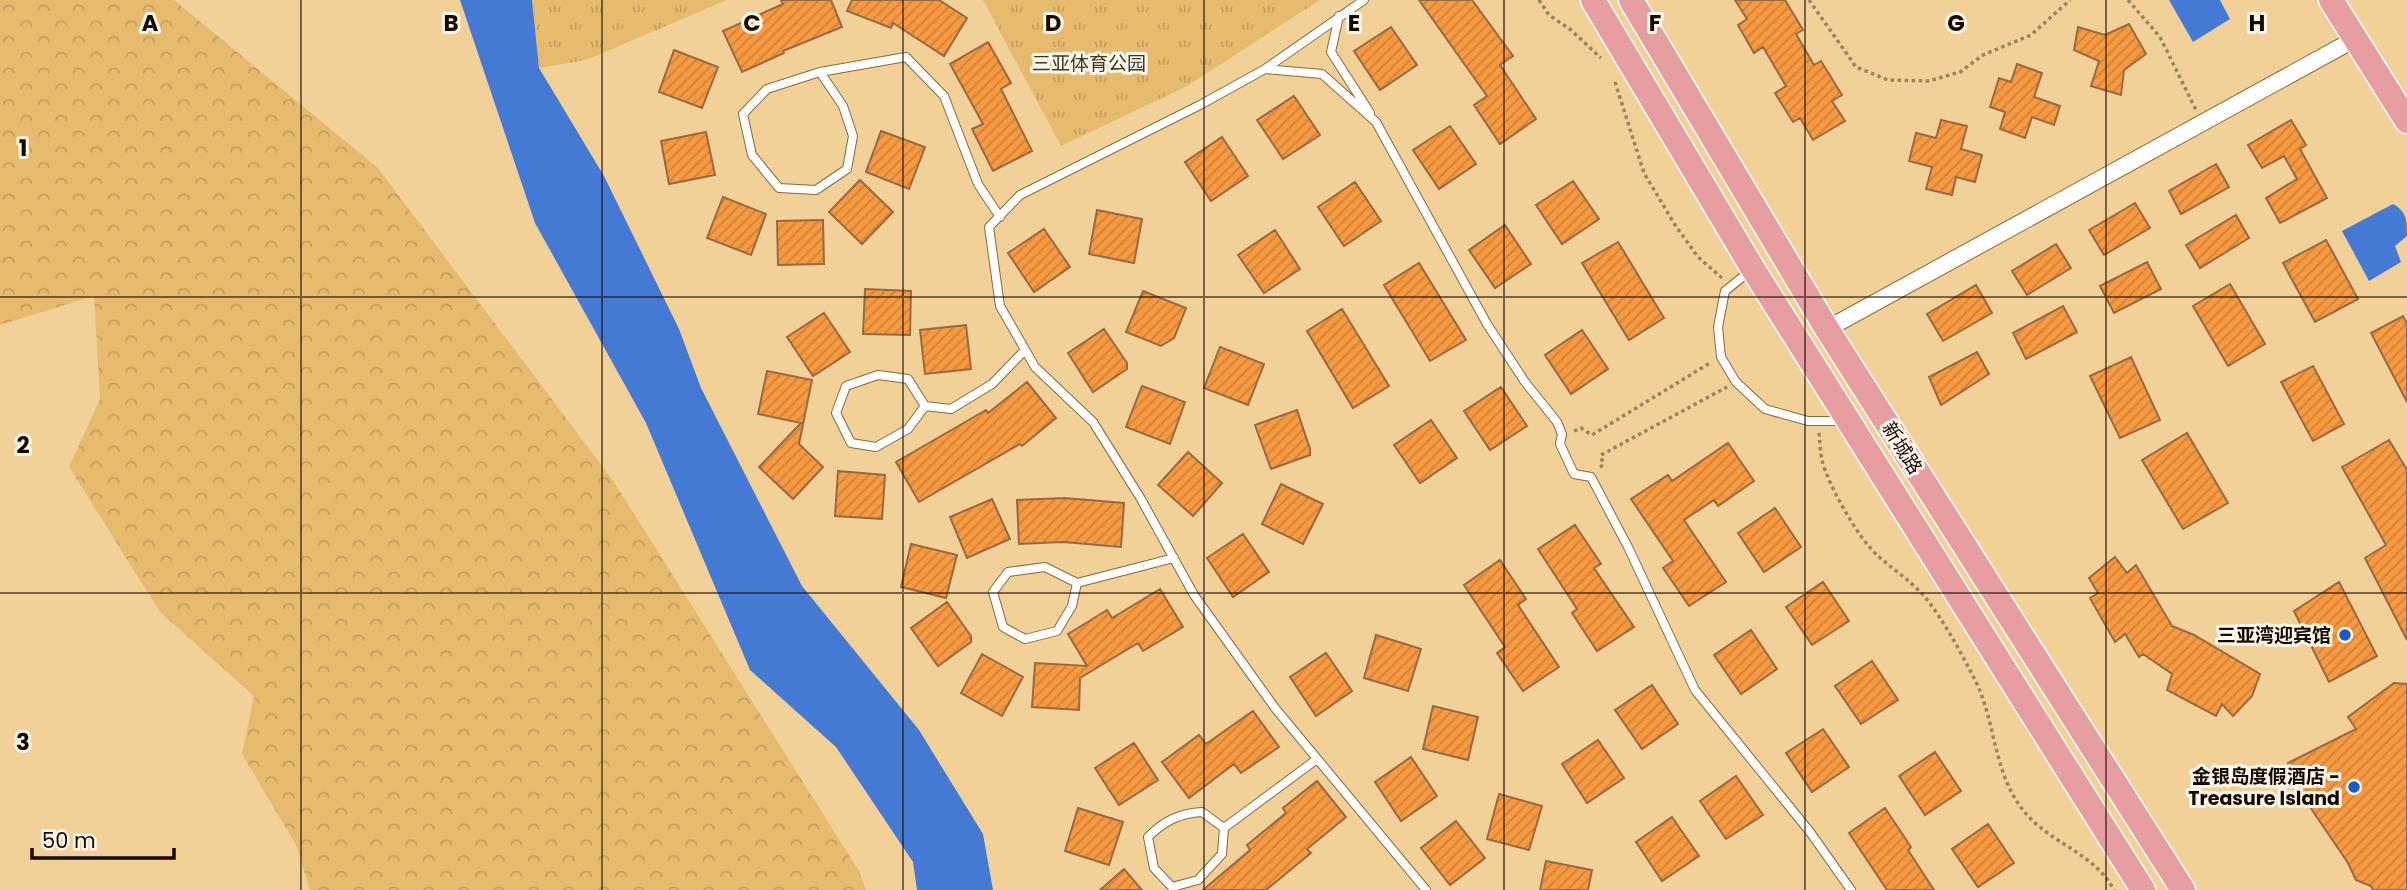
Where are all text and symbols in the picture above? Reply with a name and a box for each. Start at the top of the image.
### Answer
text: A [142,7,159,39]
text: B [443,7,459,39]
text: C [743,7,761,39]
text: D [1045,7,1061,39]
text: E [1348,7,1360,39]
text: F [1649,7,1661,39]
text: G [1947,7,1965,39]
text: H [2249,7,2265,39]
park label: 三亚体育公园 [1032,50,1146,77]
text: 1 [19,132,27,164]
street label: 新城路 [1875,417,1929,479]
text: 2 [16,429,30,461]
place label: 三亚湾迎宾馆 [2217,622,2331,649]
marker: 三亚湾迎宾馆 [2337,627,2353,643]
text: 3 [16,726,30,758]
place label: 金银岛度假酒店 - Treasure Island [2188,763,2340,812]
marker: 金银岛度假酒店 - Treasure Island [2346,779,2362,795]
scale bar [32,816,173,860]
text: 50 m [42,826,96,855]

